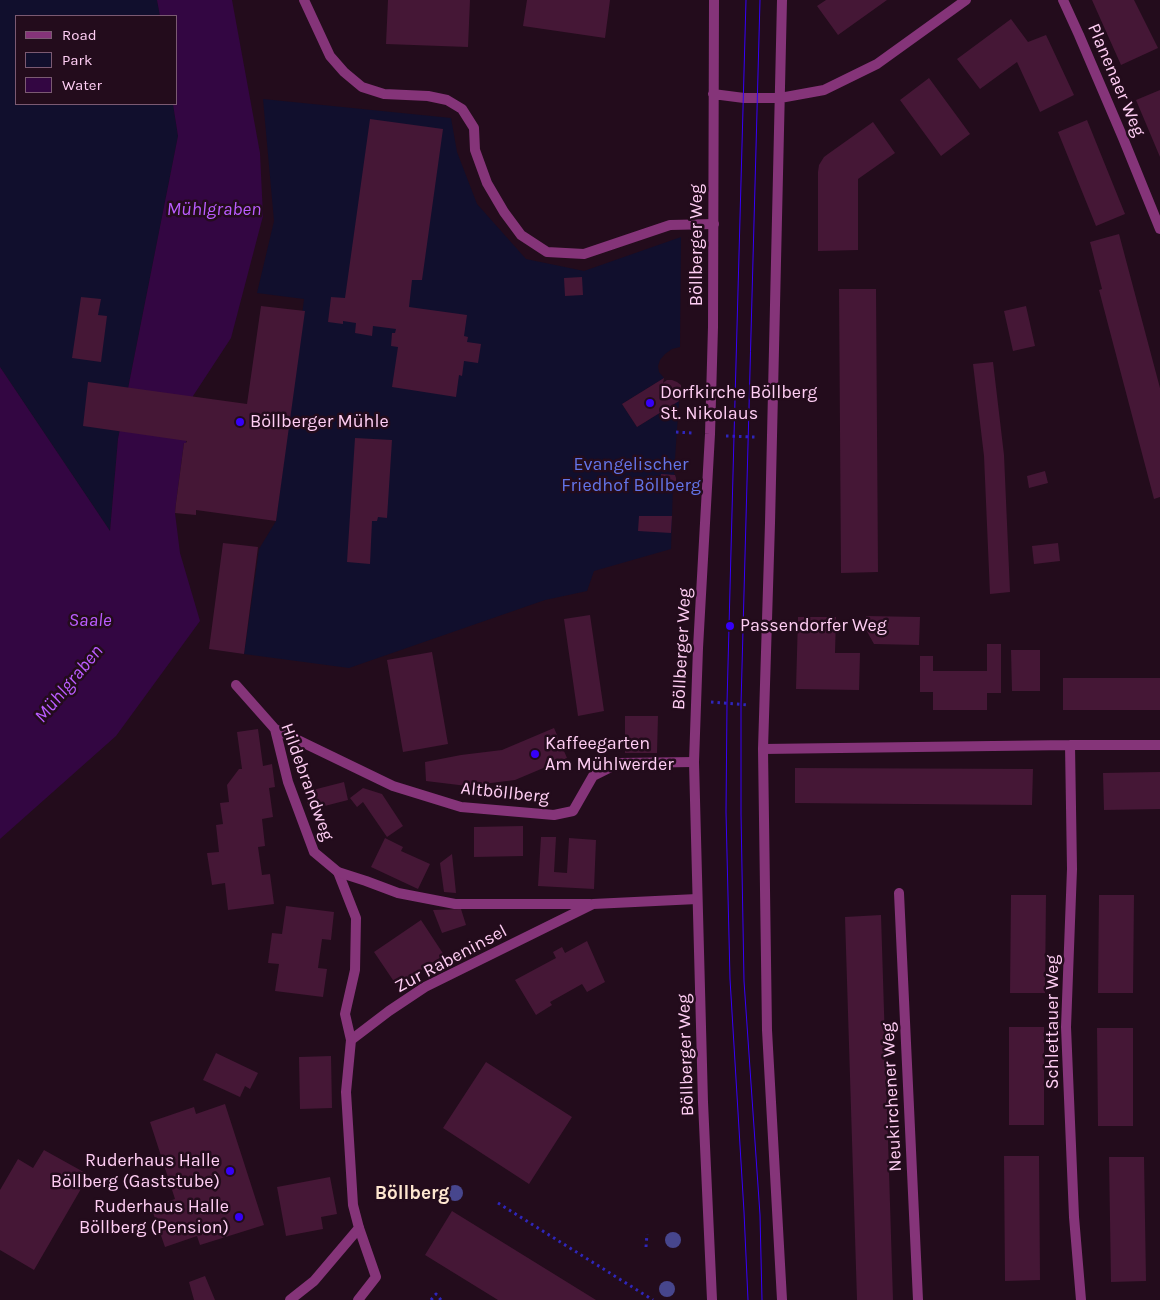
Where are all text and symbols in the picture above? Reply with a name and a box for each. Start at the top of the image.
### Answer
legend [15,15,178,105]
street label: Planenaer Weg [1082,20,1150,140]
text: Road [62,26,97,44]
text: Park [62,51,92,69]
text: Water [62,76,102,94]
street label: Böllberger Weg [686,184,708,306]
water label: Mühlgraben [167,199,261,221]
place label: Dorfkirche Böllberg St. Nikolaus [660,382,817,424]
marker: Dorfkirche Böllberg St. Nikolaus [644,397,656,409]
place label: Böllberger Mühle [250,411,389,433]
marker: Böllberger Mühle [234,416,246,428]
park label: Evangelischer Friedhof Böllberg [561,454,701,496]
street label: Böllberger Weg [668,587,696,711]
water label: Saale [68,610,112,632]
place label: Passendorfer Weg [740,615,887,637]
marker: Passendorfer Weg [724,620,736,632]
water label: Mühlgraben [30,640,108,728]
street label: Hildebrandweg [276,720,338,844]
place label: Kaffeegarten Am Mühlwerder [545,733,674,776]
marker: Kaffeegarten Am Mühlwerder [529,748,541,760]
street label: Altböllberg [460,778,550,808]
street label: Zur Rabeninsel [391,920,511,998]
street label: Schlettauer Weg [1042,955,1064,1089]
street label: Böllberger Weg [673,993,699,1117]
street label: Neukirchener Weg [877,1022,907,1172]
place label: Ruderhaus Halle Böllberg (Gaststube) [51,1150,220,1192]
marker: Ruderhaus Halle Böllberg (Gaststube) [224,1165,236,1177]
district label: Böllberg [375,1183,449,1205]
place label: Ruderhaus Halle Böllberg (Pension) [79,1196,229,1238]
marker: Ruderhaus Halle Böllberg (Pension) [233,1211,245,1223]

